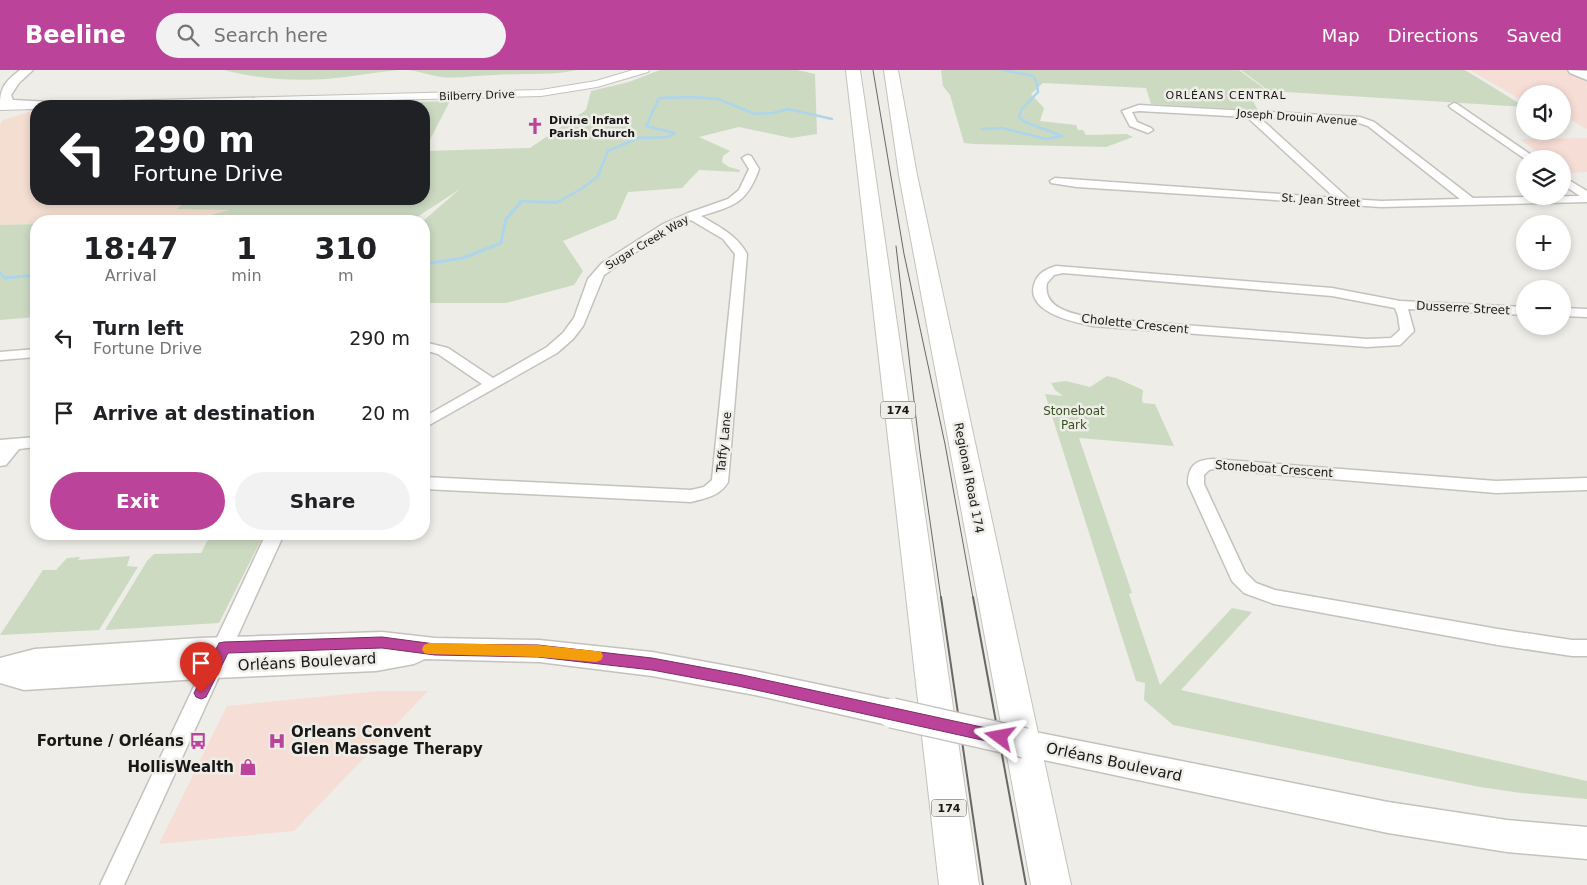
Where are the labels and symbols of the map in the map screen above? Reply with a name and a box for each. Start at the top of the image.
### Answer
street label: Bilberry Drive [439,88,515,103]
district label: ORLÉANS CENTRAL [1165,89,1287,102]
street label: Joseph Drouin Avenue [1235,107,1358,128]
place label: Divine Infant Parish Church [549,114,635,140]
church icon: Divine Infant Parish Church [525,116,545,136]
street label: St. Jean Street [1281,191,1361,210]
street label: Sugar Creek Way [603,212,692,272]
street label: Dusserre Street [1416,299,1510,317]
street label: Cholette Crescent [1081,311,1190,337]
road number: 174 [880,402,916,418]
park label: Stoneboat Park [1043,404,1105,432]
street label: Taffy Lane [714,411,734,474]
street label: Regional Road 174 [951,421,987,535]
street label: Stoneboat Crescent [1214,458,1334,480]
pin [180,642,222,693]
street label: Orléans Boulevard [237,649,377,675]
position arrow [973,710,1025,762]
place label: Orleans Convent Glen Massage Therapy [291,723,483,758]
bus stop icon: Fortune / Orléans [188,731,208,751]
hospital icon: Orleans Convent Glen Massage Therapy [267,731,287,751]
place label: Fortune / Orléans [37,732,184,750]
street label: Orléans Boulevard [1044,739,1184,785]
shop icon: HollisWealth [238,757,258,777]
place label: HollisWealth [127,758,234,776]
road number: 174 [932,800,966,816]

